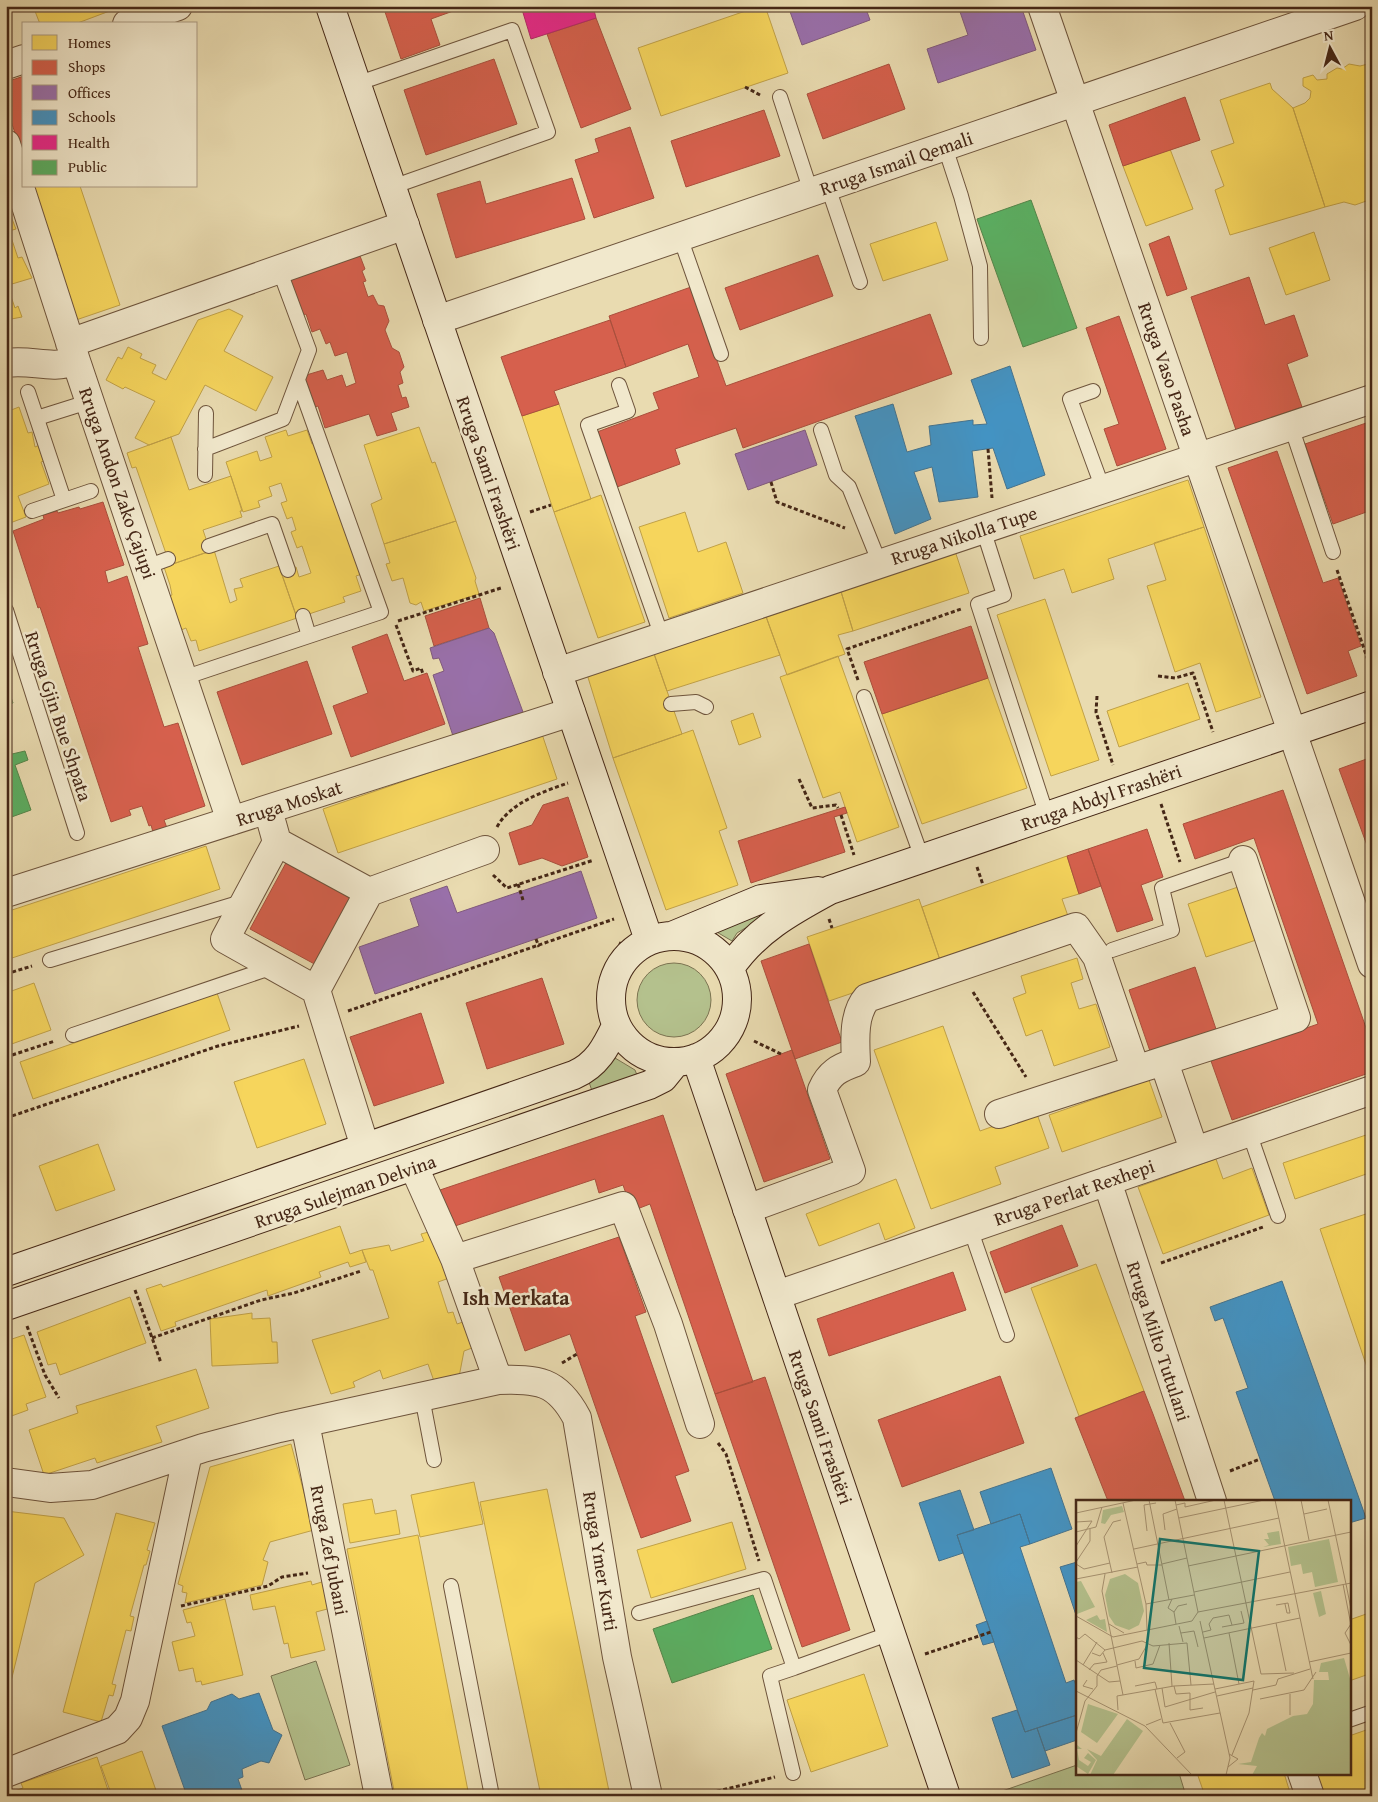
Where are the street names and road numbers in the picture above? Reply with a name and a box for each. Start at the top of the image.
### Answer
street label: Rruga Ismail Qemali [816,124,976,202]
street label: Rruga Vaso Pasha [1131,298,1203,440]
street label: Rruga Andon Zako Çajupi [72,383,164,583]
street label: Rruga Sami Frashëri [450,392,528,554]
street label: Rruga Nikolla Tupe [887,498,1041,572]
street label: Rruga Gjin Bue Shpata [18,627,100,805]
street label: Rruga Abdyl Frashëri [1017,756,1185,838]
street label: Rruga Moskat [232,773,346,833]
street label: Rruga Sulejman Delvina [251,1147,439,1235]
street label: Rruga Perlat Rexhepi [990,1151,1158,1233]
street label: Rruga Milto Tutulani [1120,1257,1198,1425]
street label: Rruga Sami Frashëri [782,1346,860,1508]
street label: Rruga Zef Jubani [304,1483,356,1617]
street label: Rruga Ymer Kurti [576,1489,626,1633]

